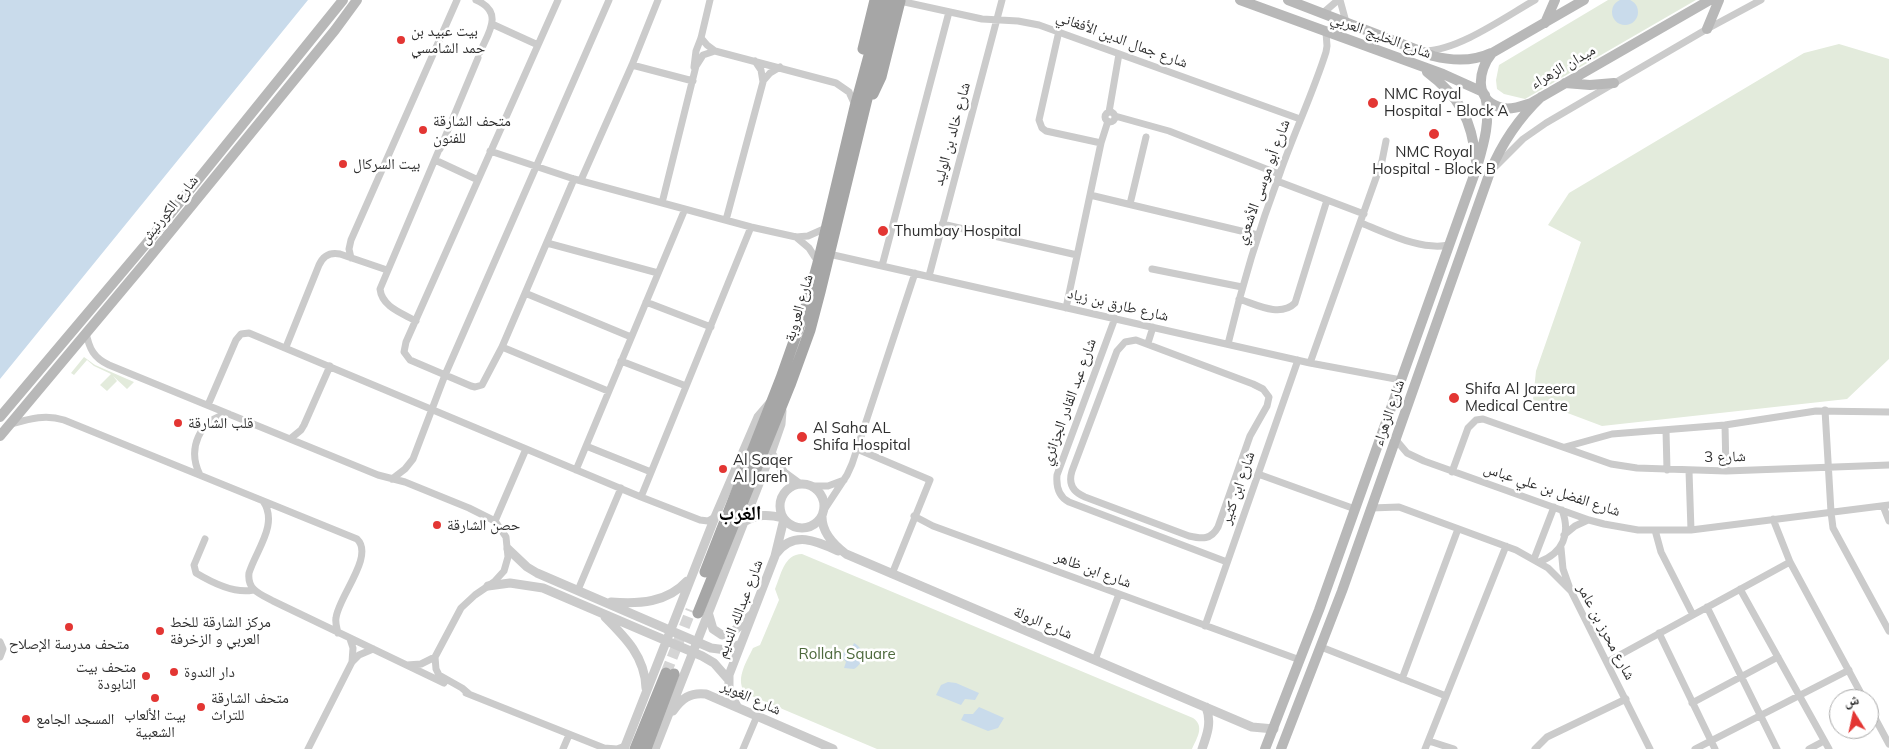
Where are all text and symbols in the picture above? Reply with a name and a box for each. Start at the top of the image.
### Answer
street label: شارع جمال الدين الأفغاني [1054,8,1190,72]
street label: شارع الخليج العربي [1328,9,1434,63]
place label: بيت عبيد بن حمد الشامسي [411,22,485,57]
marker: بيت عبيد بن حمد الشامسي [395,34,407,46]
street label: ميدان الزهراء [1527,41,1599,93]
street label: شارع خالد بن الوليد [930,80,974,188]
place label: NMC Royal Hospital - Block A [1384,85,1509,120]
marker: NMC Royal Hospital - Block A [1366,96,1380,110]
place label: متحف الشارقة للفنون [433,112,511,147]
street label: شارع أبو موسى الأشعري [1232,117,1294,247]
marker: متحف الشارقة للفنون [417,124,429,136]
marker: NMC Royal Hospital - Block B [1427,127,1441,141]
place label: NMC Royal Hospital - Block B [1372,143,1496,178]
place label: بيت السركال [353,155,420,173]
marker: بيت السركال [337,158,349,170]
street label: شارع الكورنيش [136,172,202,248]
place label: Thumbay Hospital [894,222,1021,240]
marker: Thumbay Hospital [876,224,890,238]
street label: شارع العروبة [781,272,817,344]
street label: شارع طارق بن زياد [1066,285,1170,325]
street label: شارع عبد القادر الجزائري [1038,336,1100,468]
street label: شارع الزهراء [1369,377,1409,449]
place label: Shifa Al Jazeera Medical Centre [1465,380,1575,415]
marker: Shifa Al Jazeera Medical Centre [1447,391,1461,405]
place label: قلب الشارقة [188,414,254,432]
marker: قلب الشارقة [172,417,184,429]
place label: Al Saha AL Shifa Hospital [813,419,910,454]
marker: Al Saha AL Shifa Hospital [795,430,809,444]
street label: شارع 3 [1704,448,1746,466]
street label: شارع ابن كثير [1217,449,1259,527]
place label: Al Saqer Al Jareh [733,451,792,486]
street label: شارع الفضل بن علي عباس [1481,459,1623,521]
marker: Al Saqer Al Jareh [717,463,729,475]
district label: الغرب [719,502,761,526]
place label: حصن الشارقة [447,516,520,534]
marker: حصن الشارقة [431,519,443,531]
street label: شارع ابن ظاهر [1052,548,1134,592]
street label: شارع عبدالله النديم [713,557,767,661]
street label: شارع محرز بن عامر [1573,581,1639,683]
street label: شارع الرولة [1011,603,1075,643]
place label: مركز الشارقة للخط العربي و الزخرفة [170,613,271,648]
marker: متحف مدرسة الإصلاح [63,621,75,633]
marker: مركز الشارقة للخط العربي و الزخرفة [154,625,166,637]
place label: متحف مدرسة الإصلاح [9,635,129,653]
park label: Rollah Square [798,645,896,663]
place label: متحف بيت النابودة [76,658,136,693]
place label: دار الندوة [184,663,235,681]
marker: دار الندوة [168,666,180,678]
marker: متحف بيت النابودة [140,670,152,682]
street label: شارع الغوير [718,677,784,719]
place label: متحف الشارقة للتراث [211,689,289,724]
north arrow [1829,689,1879,739]
text: ش [1843,690,1860,710]
marker: بيت الألعاب الشعبية [149,692,161,704]
marker: متحف الشارقة للتراث [195,701,207,713]
place label: بيت الألعاب الشعبية [124,706,186,741]
place label: المسجد الجامع [36,710,114,728]
marker: المسجد الجامع [20,713,32,725]

